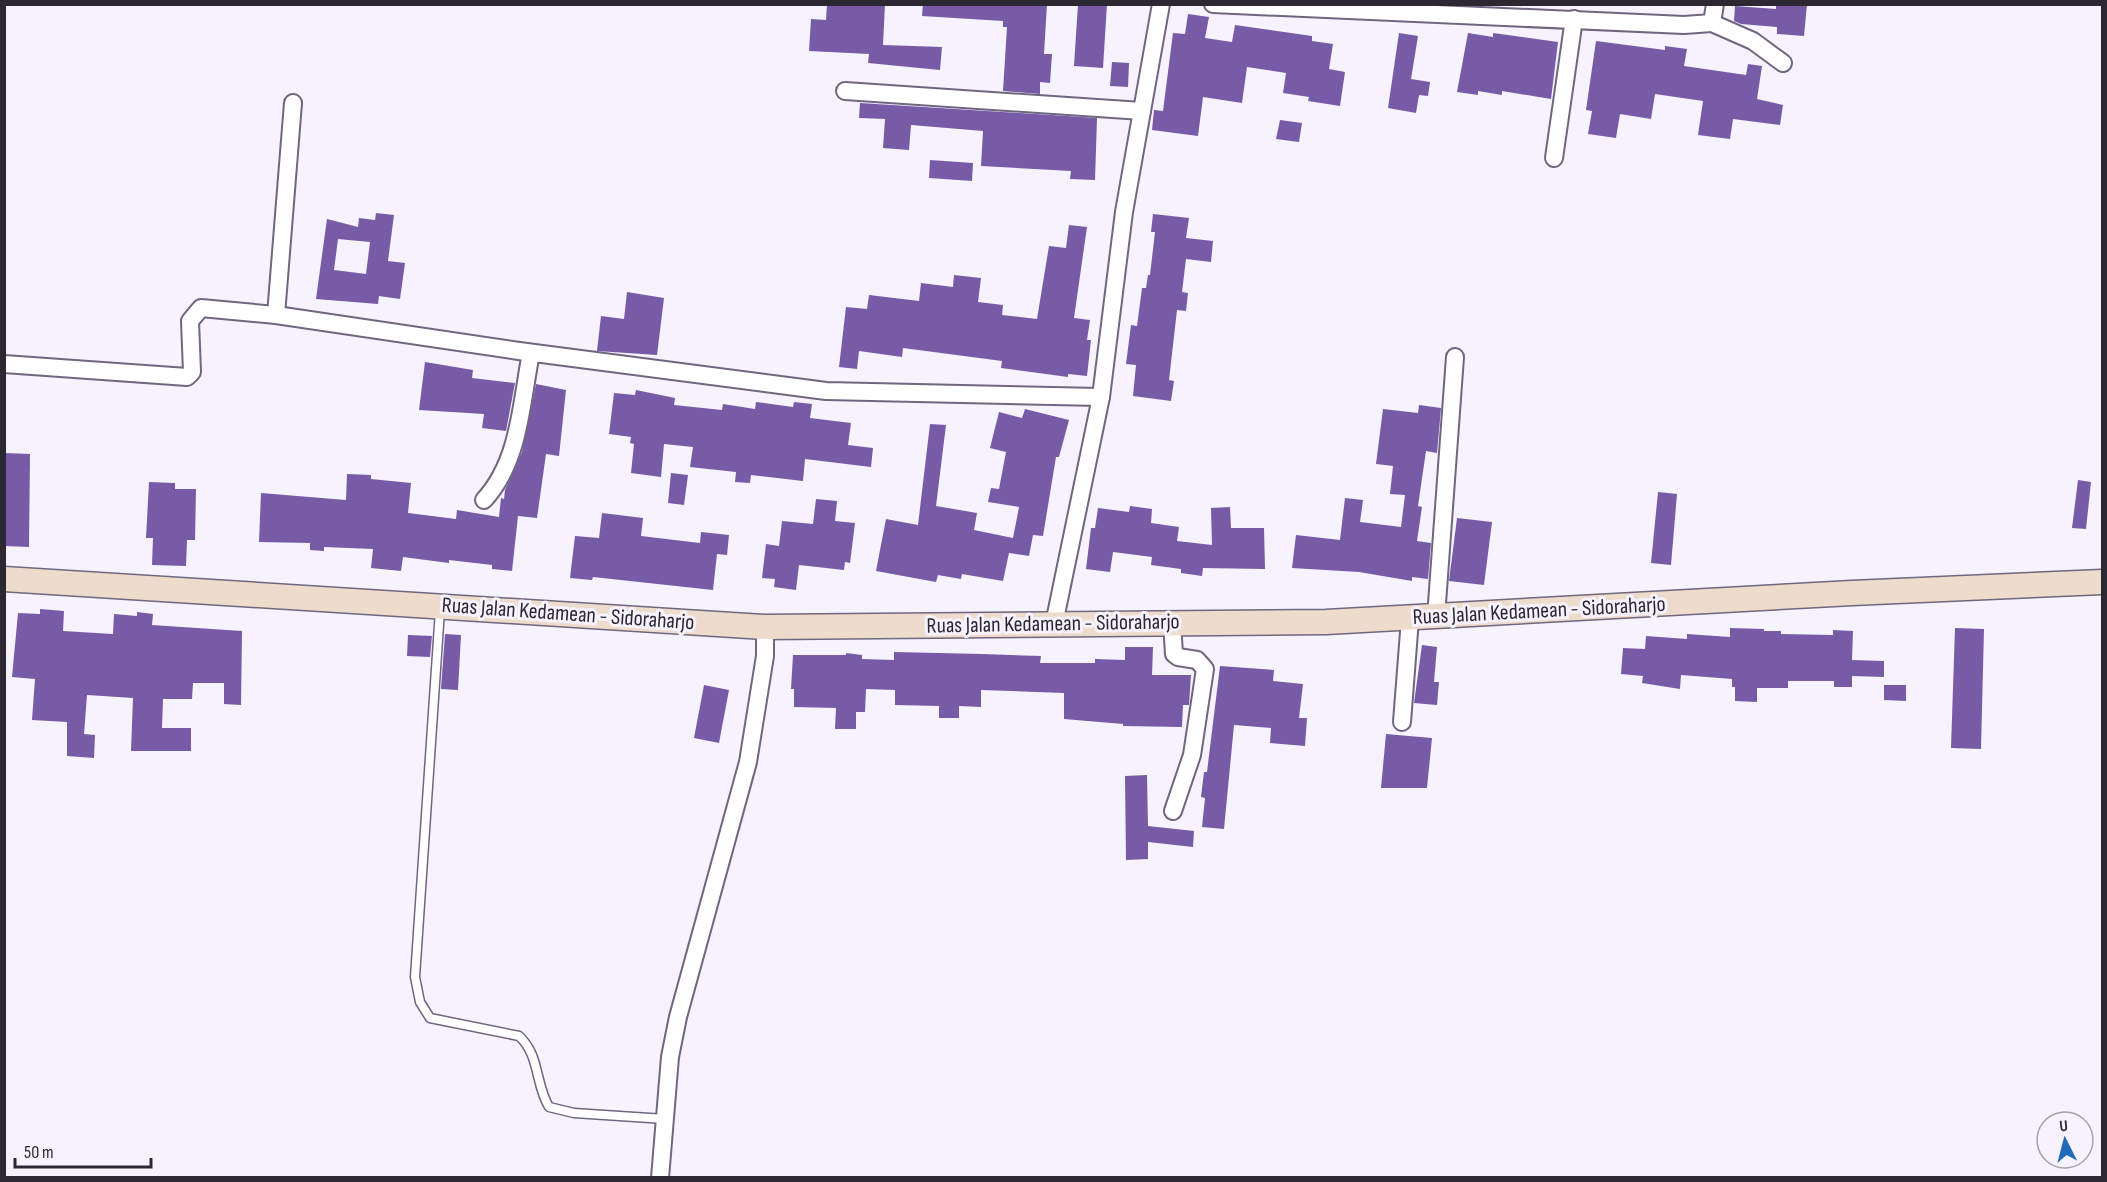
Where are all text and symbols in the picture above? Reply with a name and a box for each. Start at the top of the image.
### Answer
street label: Ruas Jalan Kedamean - Sidoraharjo [1412,591,1666,631]
street label: Ruas Jalan Kedamean - Sidoraharjo [441,592,695,636]
street label: Ruas Jalan Kedamean - Sidoraharjo [926,608,1180,640]
north arrow [2035,1110,2095,1170]
text: U [2058,1117,2069,1136]
scale bar [15,1131,152,1169]
text: 50 m [24,1142,54,1163]

